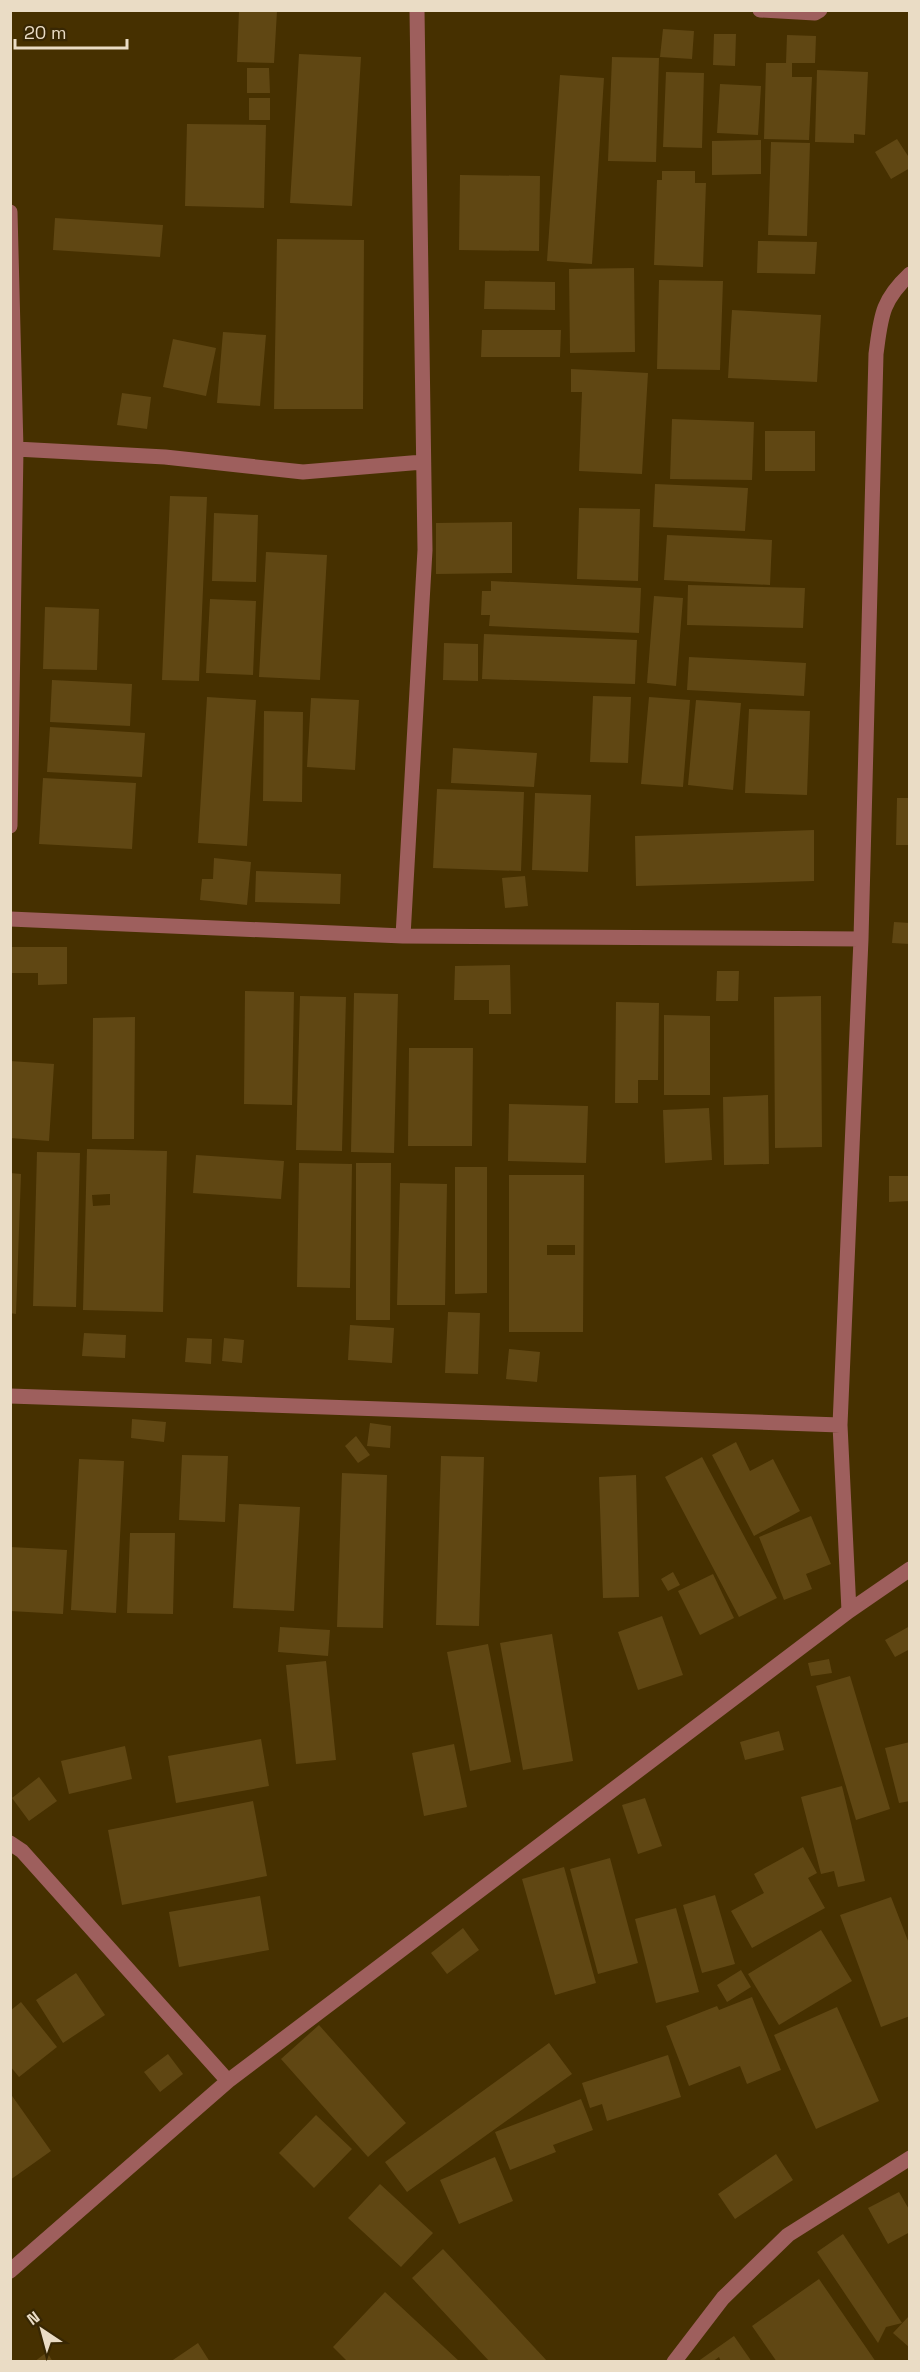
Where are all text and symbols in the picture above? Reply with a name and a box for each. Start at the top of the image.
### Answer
scale bar [15,12,128,50]
text: 20 m [24,21,67,44]
north arrow [12,2300,72,2360]
text: N [23,2307,44,2330]

